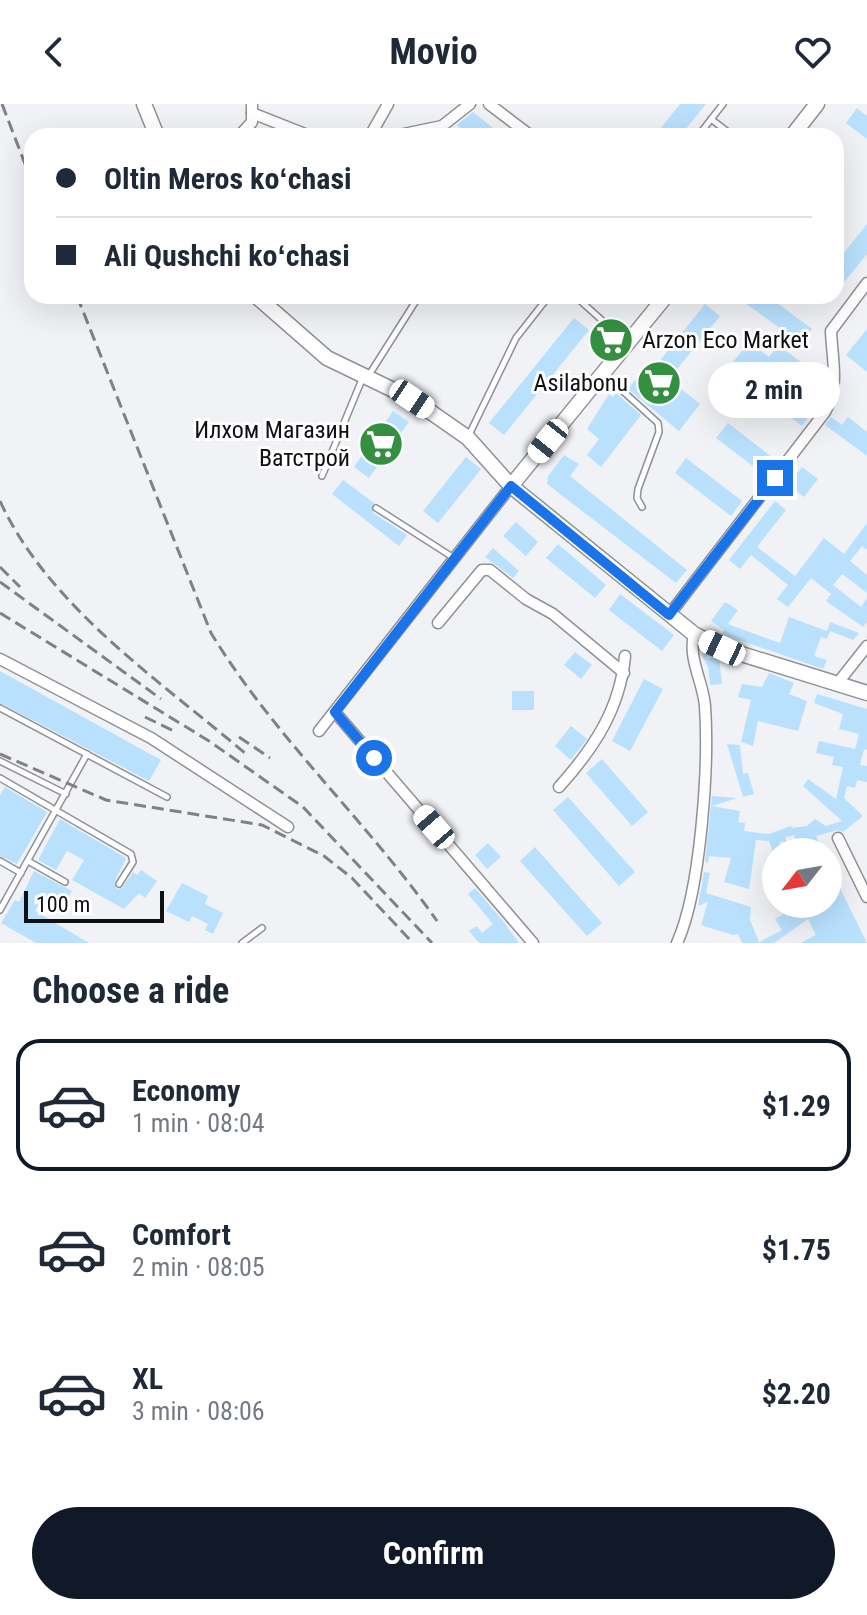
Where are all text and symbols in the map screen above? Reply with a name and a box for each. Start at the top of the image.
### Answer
icon: back [32,30,76,74]
icon: heart [791,30,835,74]
text: Movio [389,31,478,73]
text: Oltin Meros koʻchasi [104,161,352,196]
text: Ali Qushchi koʻchasi [104,238,350,273]
supermarket icon: Arzon Eco Market [587,316,635,364]
place label: Arzon Eco Market [642,326,809,354]
supermarket icon: Asilabonu [635,359,683,407]
callout: 2 min [709,362,841,418]
place label: Asilabonu [534,369,628,397]
text: 2 min [745,375,803,405]
car [385,376,439,422]
car [524,415,572,467]
place label: Илхом Магазин Ватстрой [194,416,350,472]
supermarket icon: Илхом Магазин Ватстрой [357,420,405,468]
route end [757,460,793,496]
car [695,627,749,669]
route start [356,740,392,776]
car [409,801,459,853]
north arrow [762,838,842,918]
map controls [762,838,842,918]
scale bar [24,887,164,923]
text: 100 m [36,892,90,917]
text: Choose a ride [32,970,229,1012]
icon: car [36,1069,108,1141]
text: Economy [132,1073,240,1108]
text: $1.29 [762,1088,831,1123]
text: 1 min · 08:04 [132,1108,265,1138]
icon: car [36,1213,108,1285]
text: Comfort [132,1217,231,1252]
text: $1.75 [762,1232,831,1267]
text: 2 min · 08:05 [132,1252,265,1282]
icon: car [36,1357,108,1429]
text: XL [132,1361,163,1396]
text: $2.20 [762,1376,831,1411]
text: 3 min · 08:06 [132,1396,265,1426]
button: Confirm [32,1507,835,1599]

